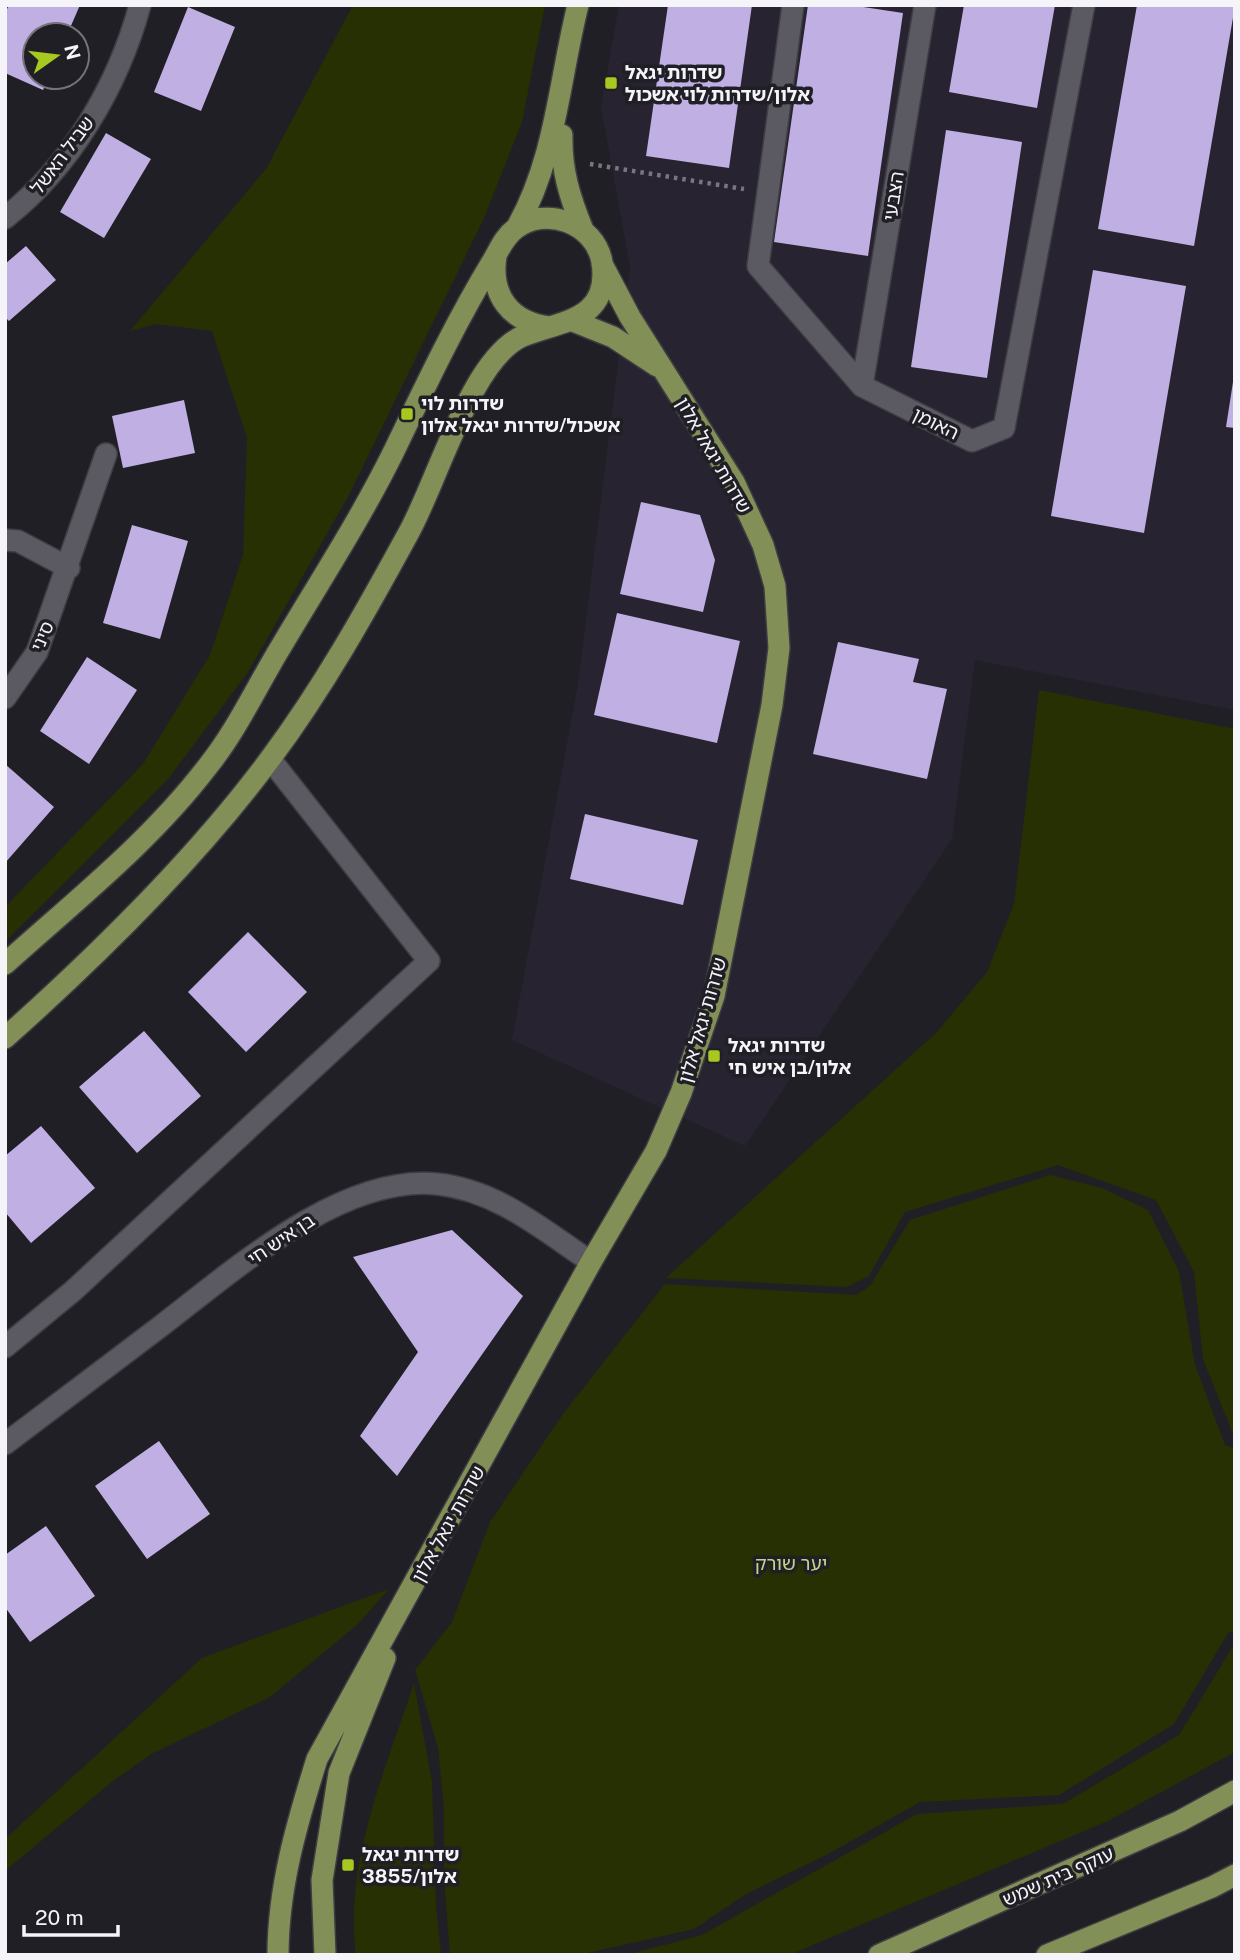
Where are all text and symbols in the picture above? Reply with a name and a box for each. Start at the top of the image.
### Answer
north arrow [21,21,91,91]
text: N [60,42,85,62]
place label: שדרות יגאל אלון/שדרות לוי אשכול [625,61,810,105]
marker: שדרות יגאל אלון/שדרות לוי אשכול [603,75,619,91]
street label: שביל האשל [26,112,98,198]
street label: הצבעי [878,170,908,222]
place label: שדרות לוי אשכול/שדרות יגאל אלון [421,392,621,436]
street label: שדרות יגאל אלון [672,393,756,517]
street label: האומן [909,402,963,444]
marker: שדרות לוי אשכול/שדרות יגאל אלון [399,406,415,422]
street label: סיני [26,618,58,654]
street label: שדרות יגאל אלון [674,955,730,1085]
place label: שדרות יגאל אלון/בן איש חי [728,1034,852,1078]
marker: שדרות יגאל אלון/בן איש חי [706,1048,722,1064]
street label: בן איש חי [243,1209,319,1269]
street label: שדרות יגאל אלון [407,1462,489,1586]
park label: יער שורק [755,1552,827,1574]
street label: עוקף בית שמש [999,1842,1117,1910]
place label: שדרות יגאל אלון/3855 [362,1843,459,1887]
marker: שדרות יגאל אלון/3855 [340,1857,356,1873]
scale bar [24,1894,119,1938]
text: 20 m [35,1905,84,1930]

